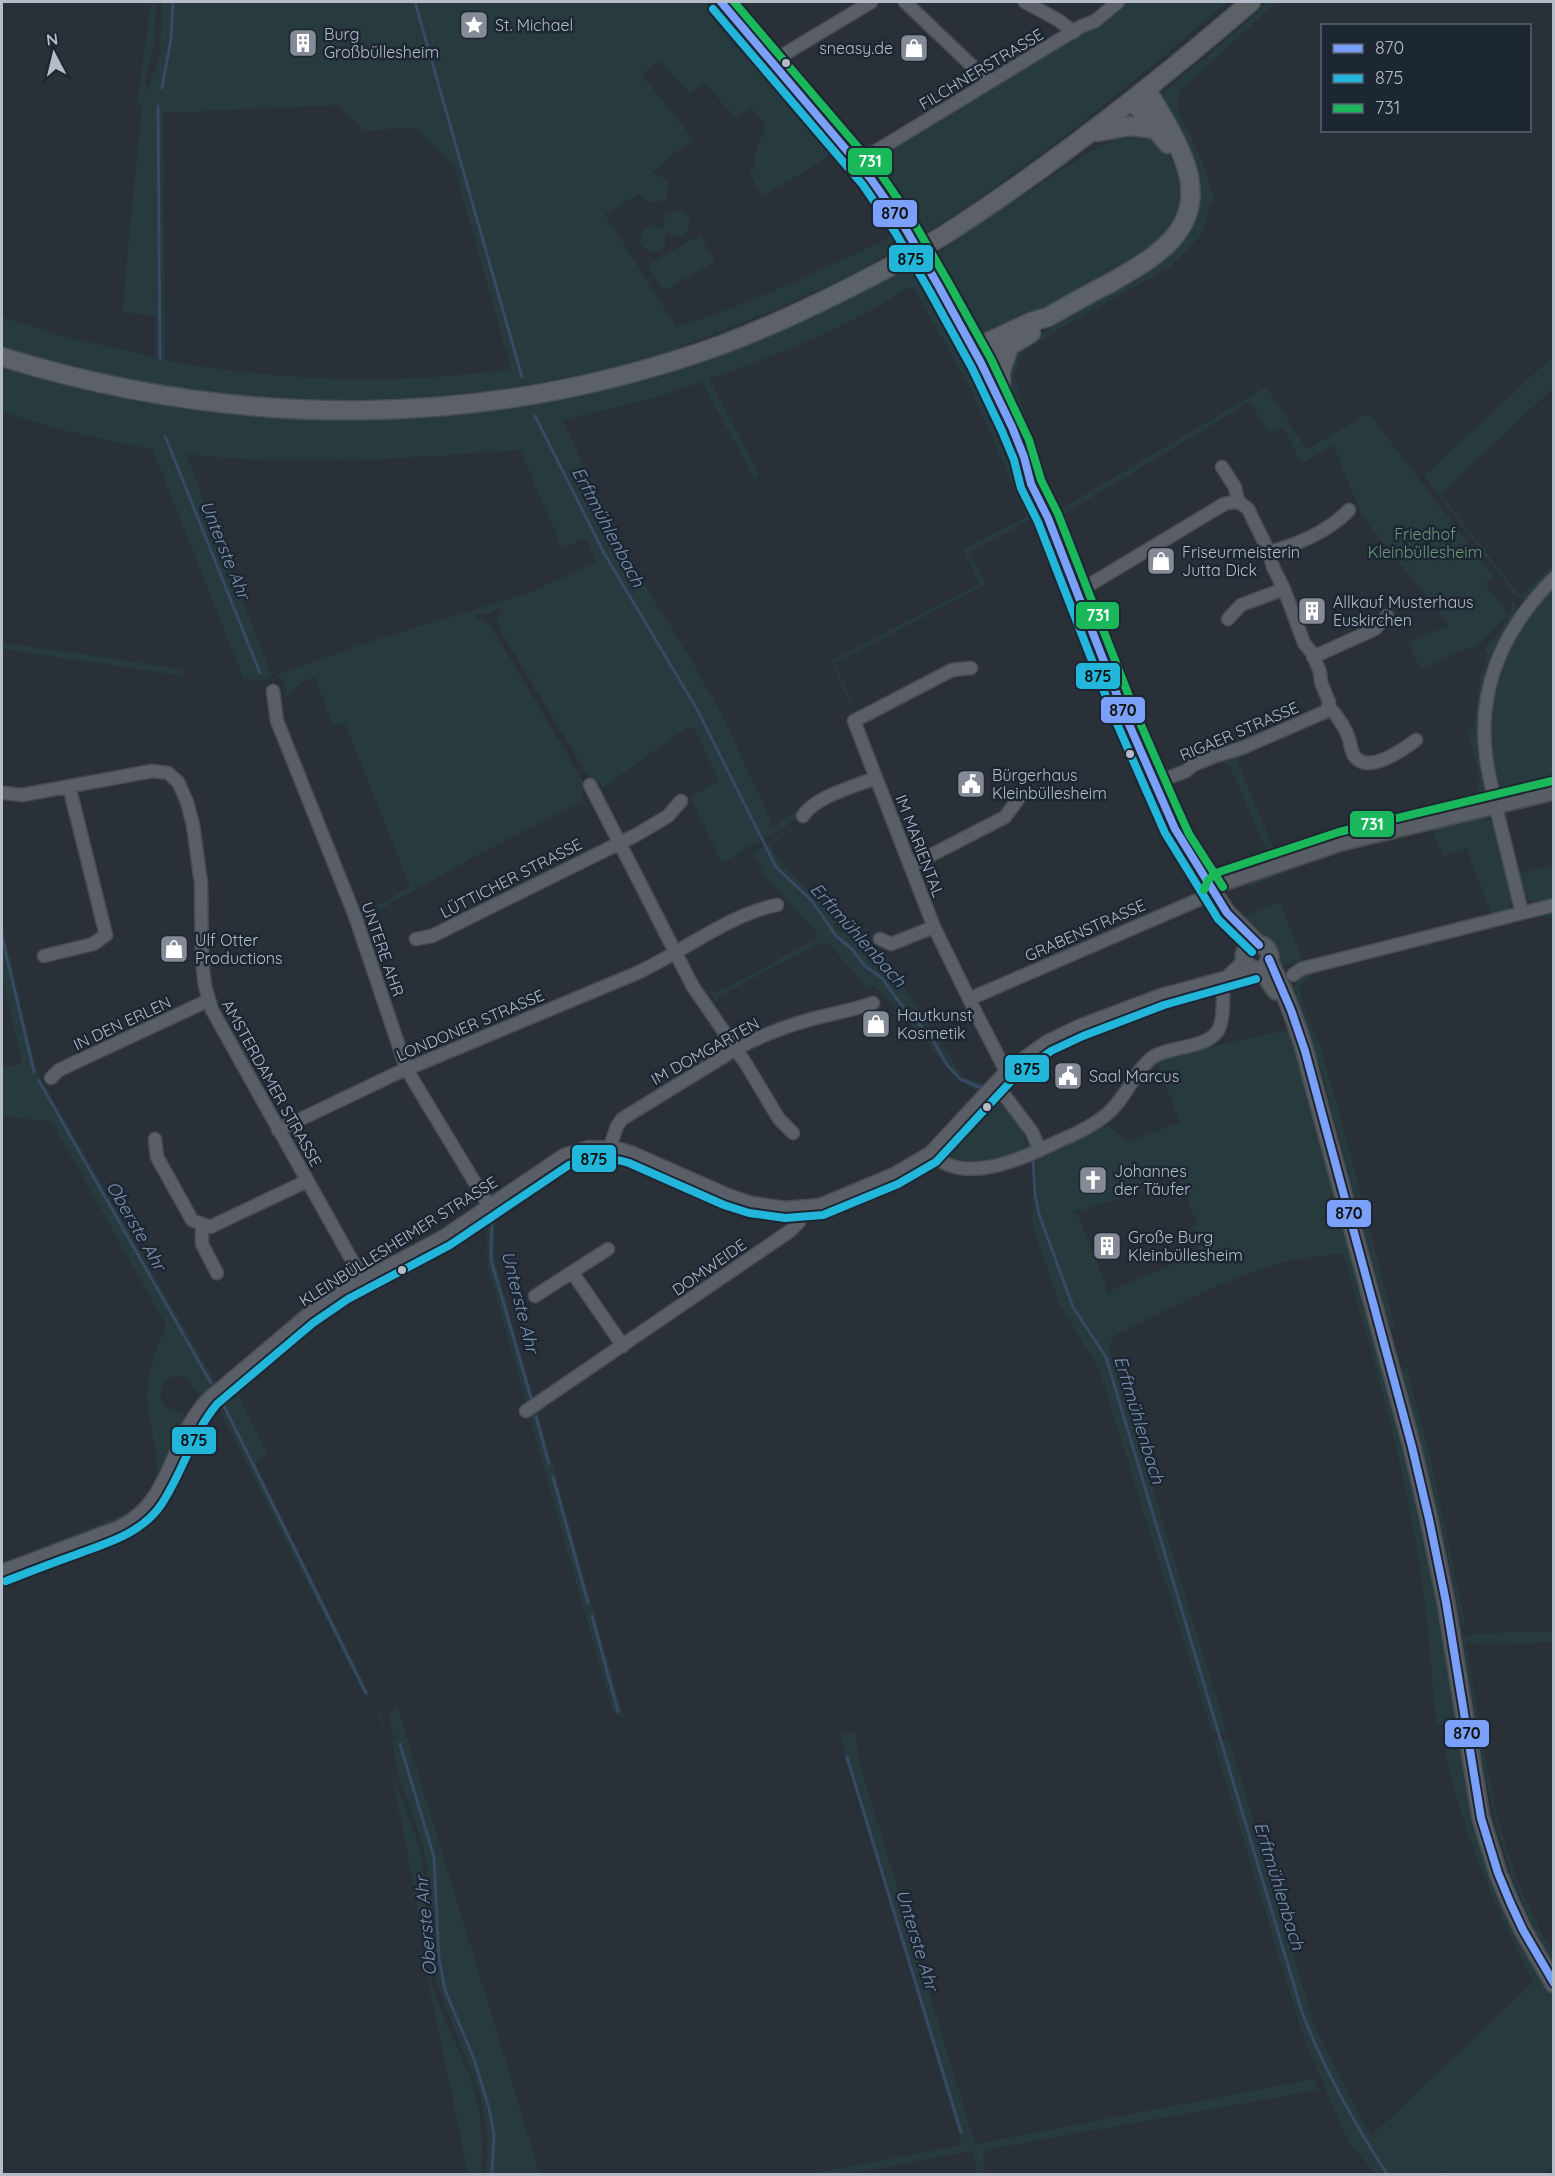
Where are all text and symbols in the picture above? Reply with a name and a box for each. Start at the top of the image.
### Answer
place icon: St. Michael [458,9,490,41]
place label: St. Michael [495,15,573,35]
north arrow [24,24,84,84]
place label: Burg Großbüllesheim [324,24,439,62]
street label: FILCHNERSTRASSE [915,24,1047,114]
legend [1321,24,1531,132]
building icon: Burg Großbüllesheim [287,27,319,59]
text: N [45,28,59,50]
shop icon: sneasy.de [898,32,930,64]
text: 870 [1375,36,1404,59]
place label: sneasy.de [819,38,893,58]
unlabelled marker [780,57,792,69]
text: 875 [1375,66,1403,89]
text: 731 [1375,96,1400,119]
line badge: 731 [847,147,893,176]
text: 731 [858,151,882,171]
line badge: 870 [872,199,918,228]
text: 870 [881,203,909,223]
line badge: 875 [888,244,934,273]
text: 875 [898,249,924,269]
water label: Erftmühlenbach [567,463,650,591]
water label: Unterste Ahr [195,497,257,605]
park label: Friedhof Kleinbüllesheim [1368,524,1482,562]
place label: Friseurmeisterin Jutta Dick [1182,542,1300,580]
shop icon: Friseurmeisterin Jutta Dick [1145,545,1177,577]
place label: Allkauf Musterhaus Euskirchen [1333,592,1474,630]
building icon: Allkauf Musterhaus Euskirchen [1296,595,1328,627]
line badge: 731 [1075,601,1120,630]
text: 731 [1086,605,1110,625]
line badge: 875 [1075,662,1121,690]
text: 875 [1085,666,1111,686]
line badge: 870 [1100,696,1146,724]
street label: RIGAER STRASSE [1177,697,1301,765]
text: 870 [1109,700,1137,720]
unlabelled marker [1124,748,1136,760]
place label: Bürgerhaus Kleinbüllesheim [992,765,1107,803]
public building icon: Bürgerhaus Kleinbüllesheim [955,768,987,800]
street label: IM MARIENTAL [891,792,949,901]
line badge: 731 [1349,810,1395,838]
text: 731 [1360,814,1384,834]
street label: LÜTTICHER STRASSE [437,834,585,922]
water label: Erftmühlenbach [805,878,912,992]
street label: GRABENSTRASSE [1021,894,1149,966]
street label: UNTERE AHR [357,899,409,999]
place label: Ulf Otter Productions [195,930,283,968]
shop icon: Ulf Otter Productions [158,933,190,965]
street label: LONDONER STRASSE [393,985,547,1065]
street label: IN DEN ERLEN [70,992,174,1054]
street label: AMSTERDAMER STRASSE [218,996,326,1170]
place label: Hautkunst Kosmetik [897,1005,972,1043]
shop icon: Hautkunst Kosmetik [860,1008,892,1040]
street label: IM DOMGARTEN [647,1013,763,1089]
line badge: 875 [1004,1054,1050,1083]
text: 875 [1014,1059,1040,1079]
public building icon: Saal Marcus [1052,1060,1084,1092]
place label: Saal Marcus [1089,1066,1179,1086]
unlabelled marker [981,1101,993,1113]
line badge: 875 [571,1144,617,1173]
text: 875 [581,1149,607,1169]
place label: Johannes der Täufer [1114,1161,1190,1199]
church icon: Johannes der Täufer [1077,1164,1109,1196]
street label: KLEINBÜLLESHEIMER STRASSE [295,1172,501,1310]
water label: Oberste Ahr [101,1177,172,1277]
line badge: 870 [1326,1199,1372,1228]
text: 870 [1335,1203,1363,1223]
place label: Große Burg Kleinbüllesheim [1128,1227,1243,1265]
building icon: Große Burg Kleinbüllesheim [1091,1230,1123,1262]
street label: DOMWEIDE [668,1234,750,1300]
water label: Unterste Ahr [497,1248,545,1357]
unlabelled marker [396,1264,408,1276]
water label: Erftmühlenbach [1109,1353,1170,1487]
line badge: 875 [171,1426,217,1455]
text: 875 [181,1430,207,1450]
line badge: 870 [1444,1719,1490,1748]
text: 870 [1453,1723,1481,1743]
water label: Erftmühlenbach [1249,1819,1310,1953]
water label: Oberste Ahr [410,1873,441,1977]
water label: Unterste Ahr [891,1886,944,1995]

